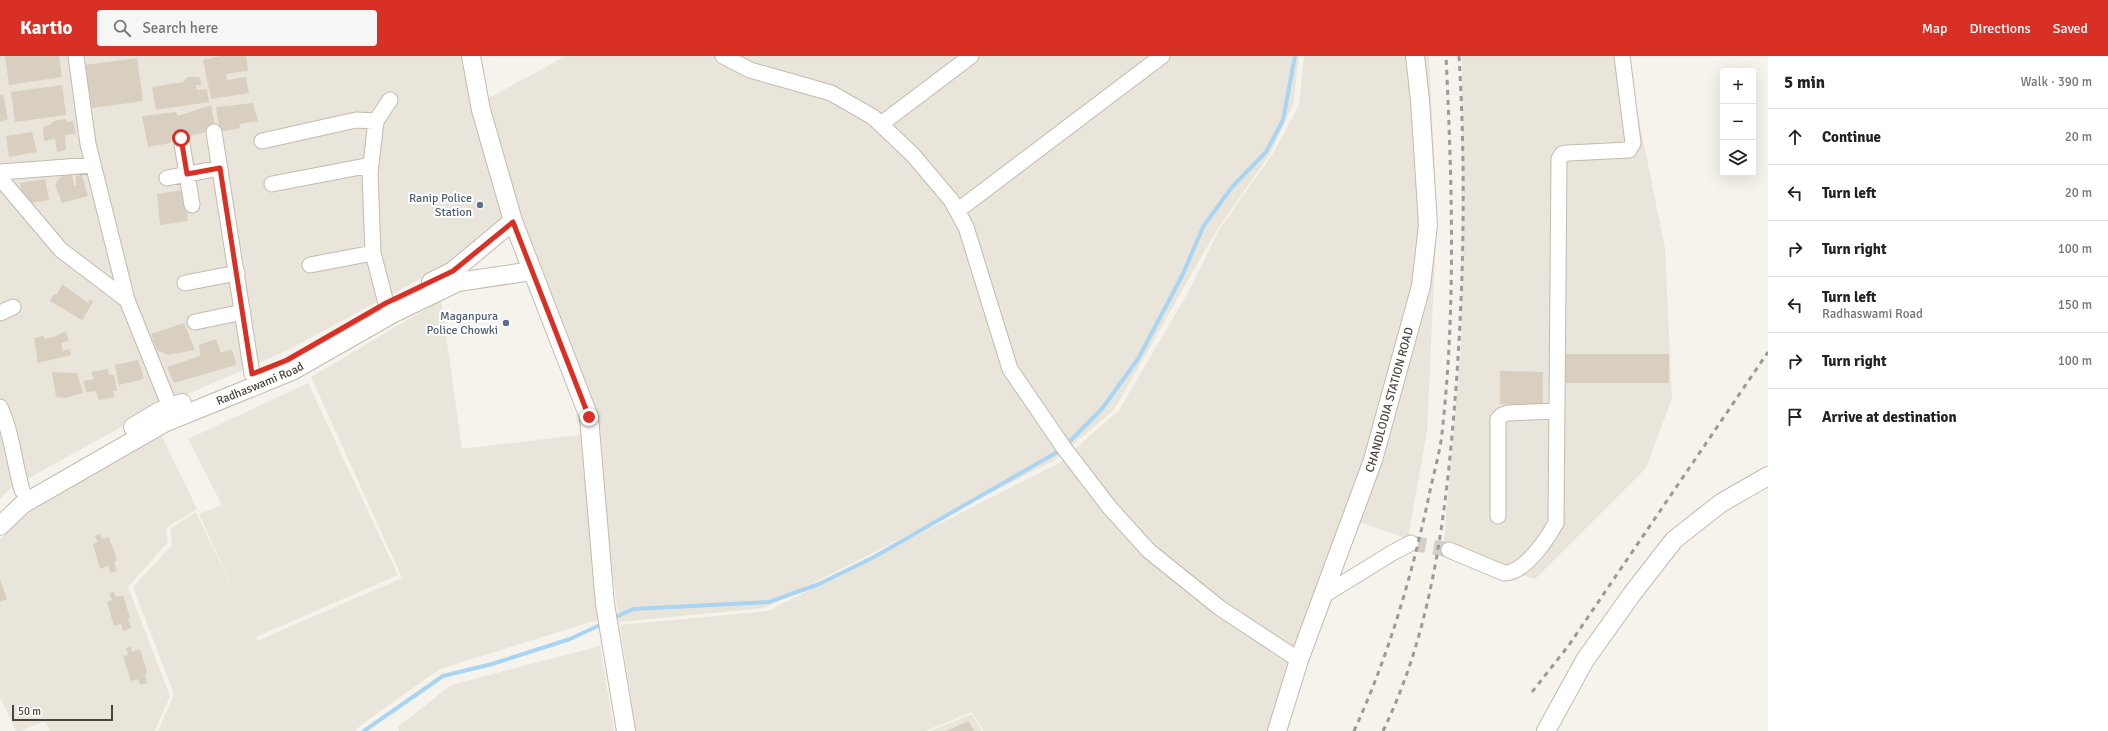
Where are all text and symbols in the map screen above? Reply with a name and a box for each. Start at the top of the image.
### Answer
search box [97,10,377,46]
text: Kartio [20,16,73,40]
icon: search [111,17,133,39]
text: Search here [143,19,218,37]
text: Map [1922,20,1948,37]
text: Directions [1970,20,2031,37]
text: Saved [2053,20,2088,37]
map controls [1720,68,1756,176]
button: + [1720,68,1756,104]
text: 5 min [1784,72,1825,93]
text: Walk · 390 m [2021,74,2092,90]
button: − [1720,104,1756,140]
icon: ahead [1784,126,1806,148]
text: Continue [1822,128,1881,146]
route start [172,129,190,147]
text: 20 m [2065,129,2092,145]
button: layers [1720,140,1756,176]
icon: left [1784,182,1806,204]
text: Turn left [1822,184,1876,202]
text: 20 m [2065,185,2092,201]
place label: Ranip Police Station [409,191,472,220]
marker: Ranip Police Station [475,200,485,210]
icon: right [1784,238,1806,260]
text: Turn right [1822,240,1887,258]
text: 100 m [2058,241,2092,257]
text: Turn left [1822,288,1876,306]
icon: left [1784,294,1806,316]
text: 150 m [2058,297,2092,313]
text: Radhaswami Road [1822,306,1923,322]
place label: Maganpura Police Chowki [427,309,498,338]
marker: Maganpura Police Chowki [501,318,511,328]
street label: CHANDLODIA STATION ROAD [1362,325,1417,475]
icon: right [1784,350,1806,372]
text: Turn right [1822,352,1887,370]
text: 100 m [2058,353,2092,369]
street label: Radhaswami Road [214,359,306,409]
icon: arrive [1784,406,1806,428]
route end [580,408,598,426]
text: Arrive at destination [1822,408,1957,426]
scale bar [12,703,113,722]
text: 50 m [18,705,41,718]

